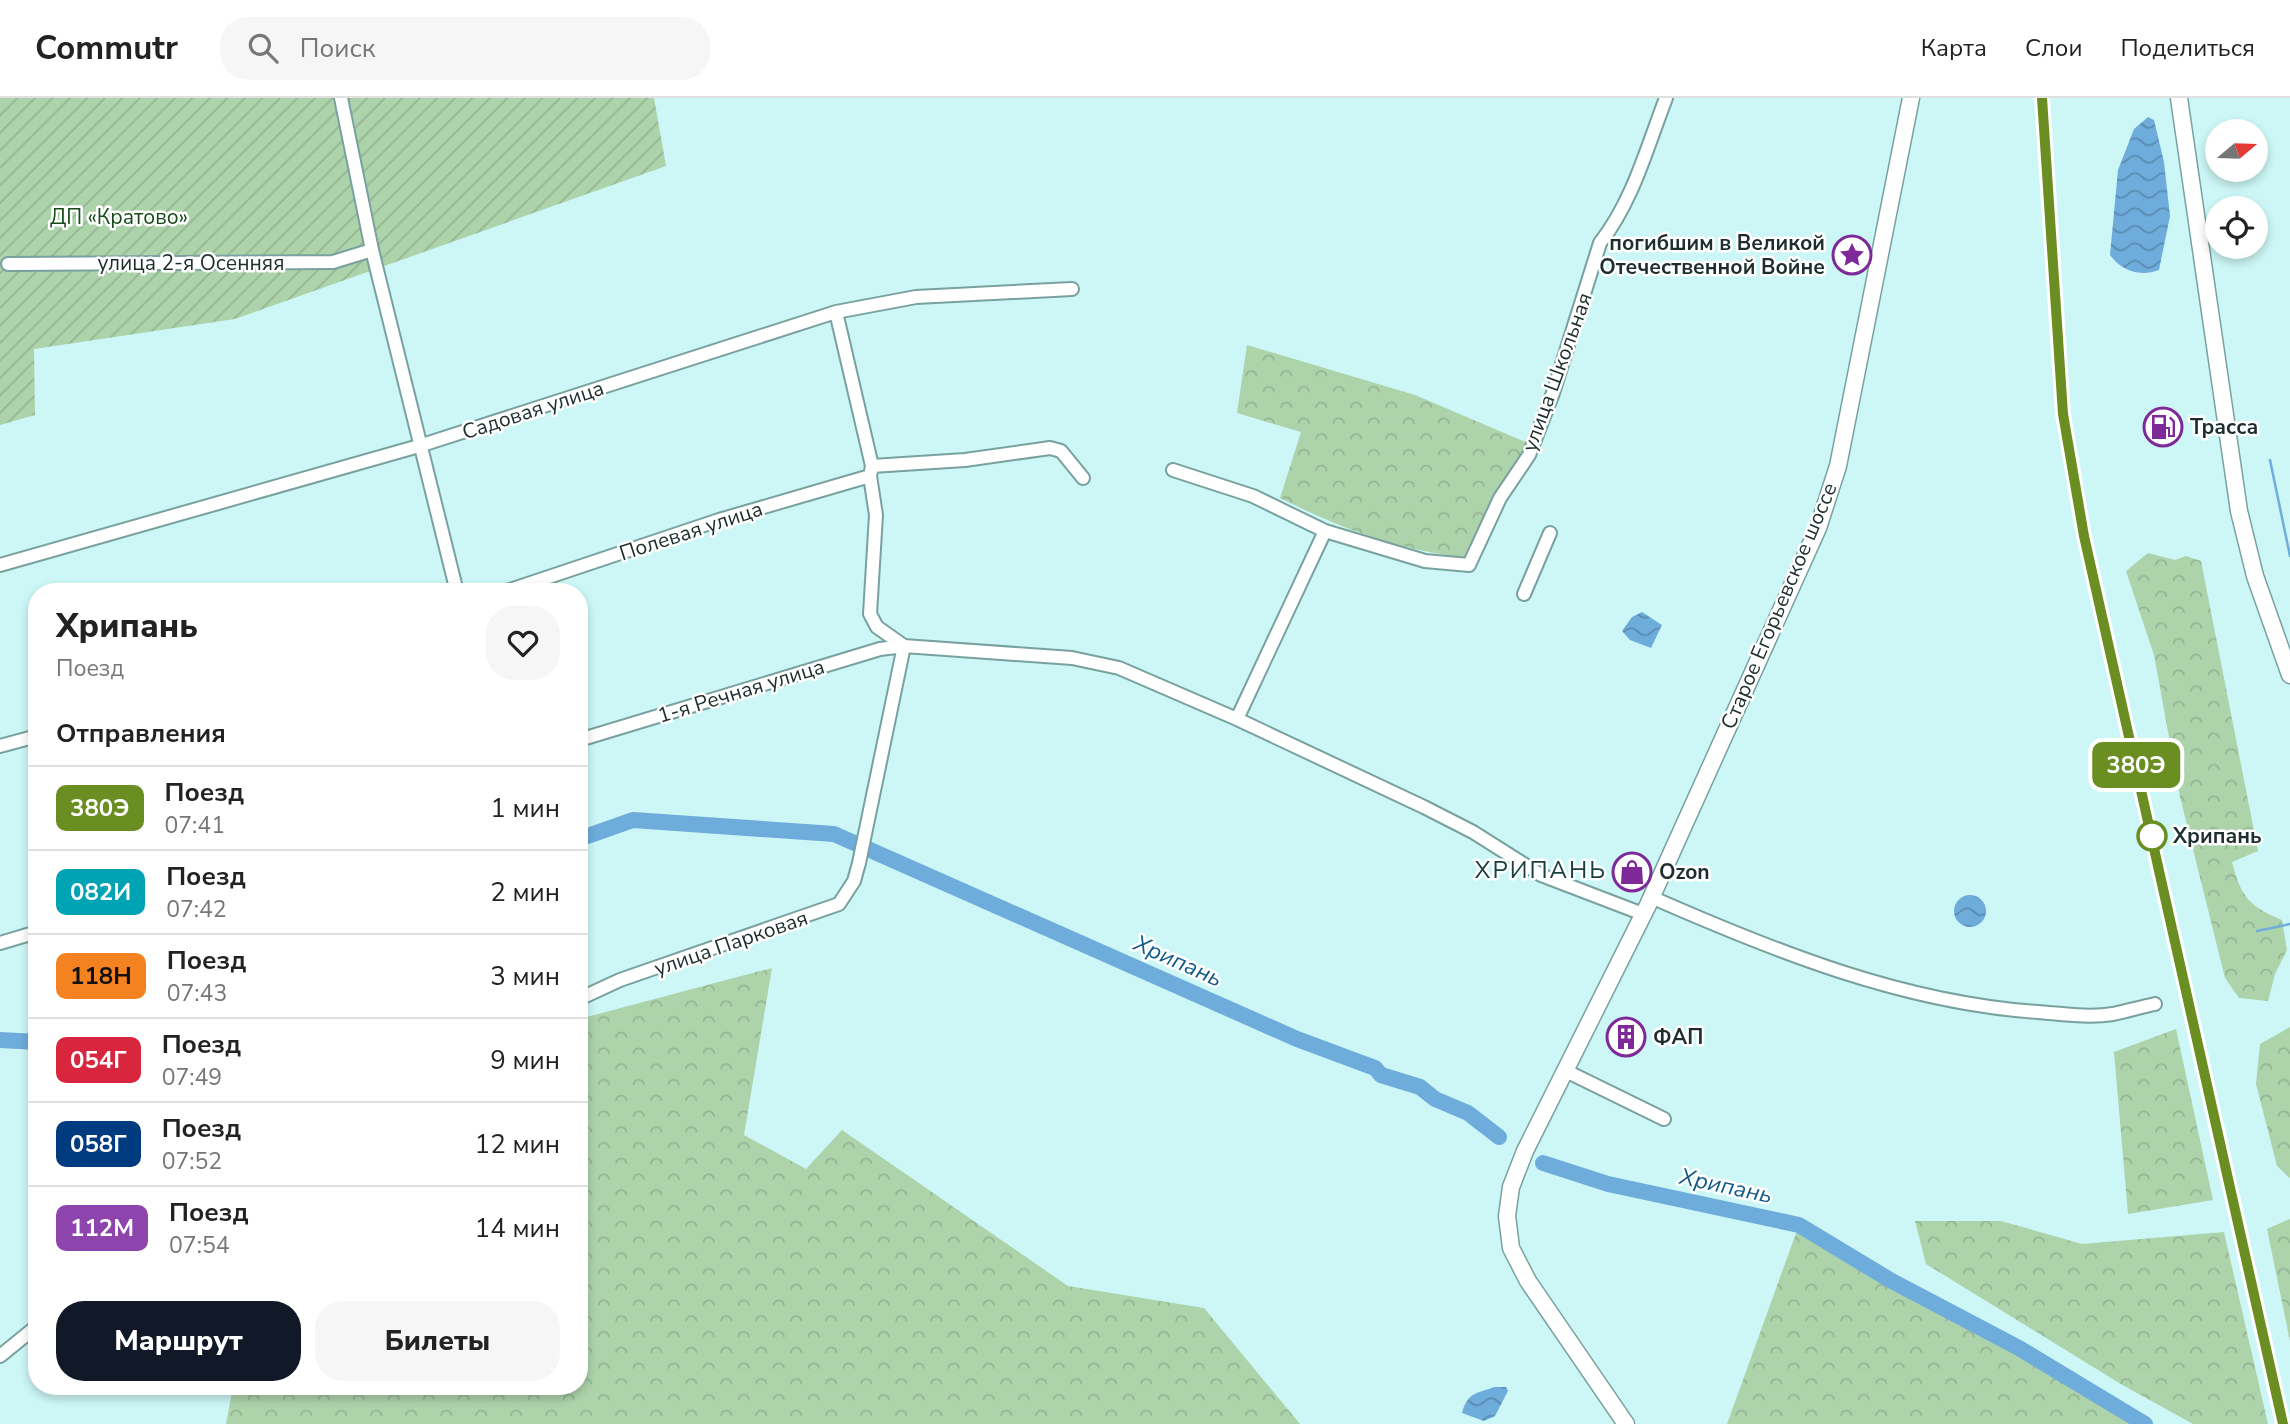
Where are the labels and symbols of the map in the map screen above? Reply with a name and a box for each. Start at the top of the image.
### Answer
north arrow [2205,119,2268,182]
park label: ДП «Кратово» [50,203,188,231]
place label: погибшим в Великой Отечественной Войне [1599,229,1825,281]
place icon: погибшим в Великой Отечественной Войне [1831,234,1873,276]
street label: улица 2-я Осенняя [98,249,284,277]
street label: улица Школьная [1515,289,1599,455]
street label: Садовая улица [458,374,608,446]
fuel station icon: Трасса [2142,406,2184,448]
place label: Трасса [2190,413,2258,441]
street label: Старое Егорьевское шоссе [1714,478,1844,734]
street label: Полевая улица [616,495,766,567]
street label: 1-я Речная улица [654,652,828,730]
line badge: 380Э [2087,742,2185,788]
marker: Хрипань [2137,821,2167,851]
place label: Хрипань [2172,822,2262,850]
shop icon: Ozon [1611,851,1653,893]
district label: ХРИПАНЬ [1475,854,1607,886]
place label: Ozon [1659,858,1710,886]
street label: улица Парковая [650,904,812,982]
water label: Хрипань [1128,927,1227,994]
building icon: ФАП [1605,1016,1647,1058]
place label: ФАП [1653,1023,1703,1051]
water label: Хрипань [1676,1161,1775,1211]

